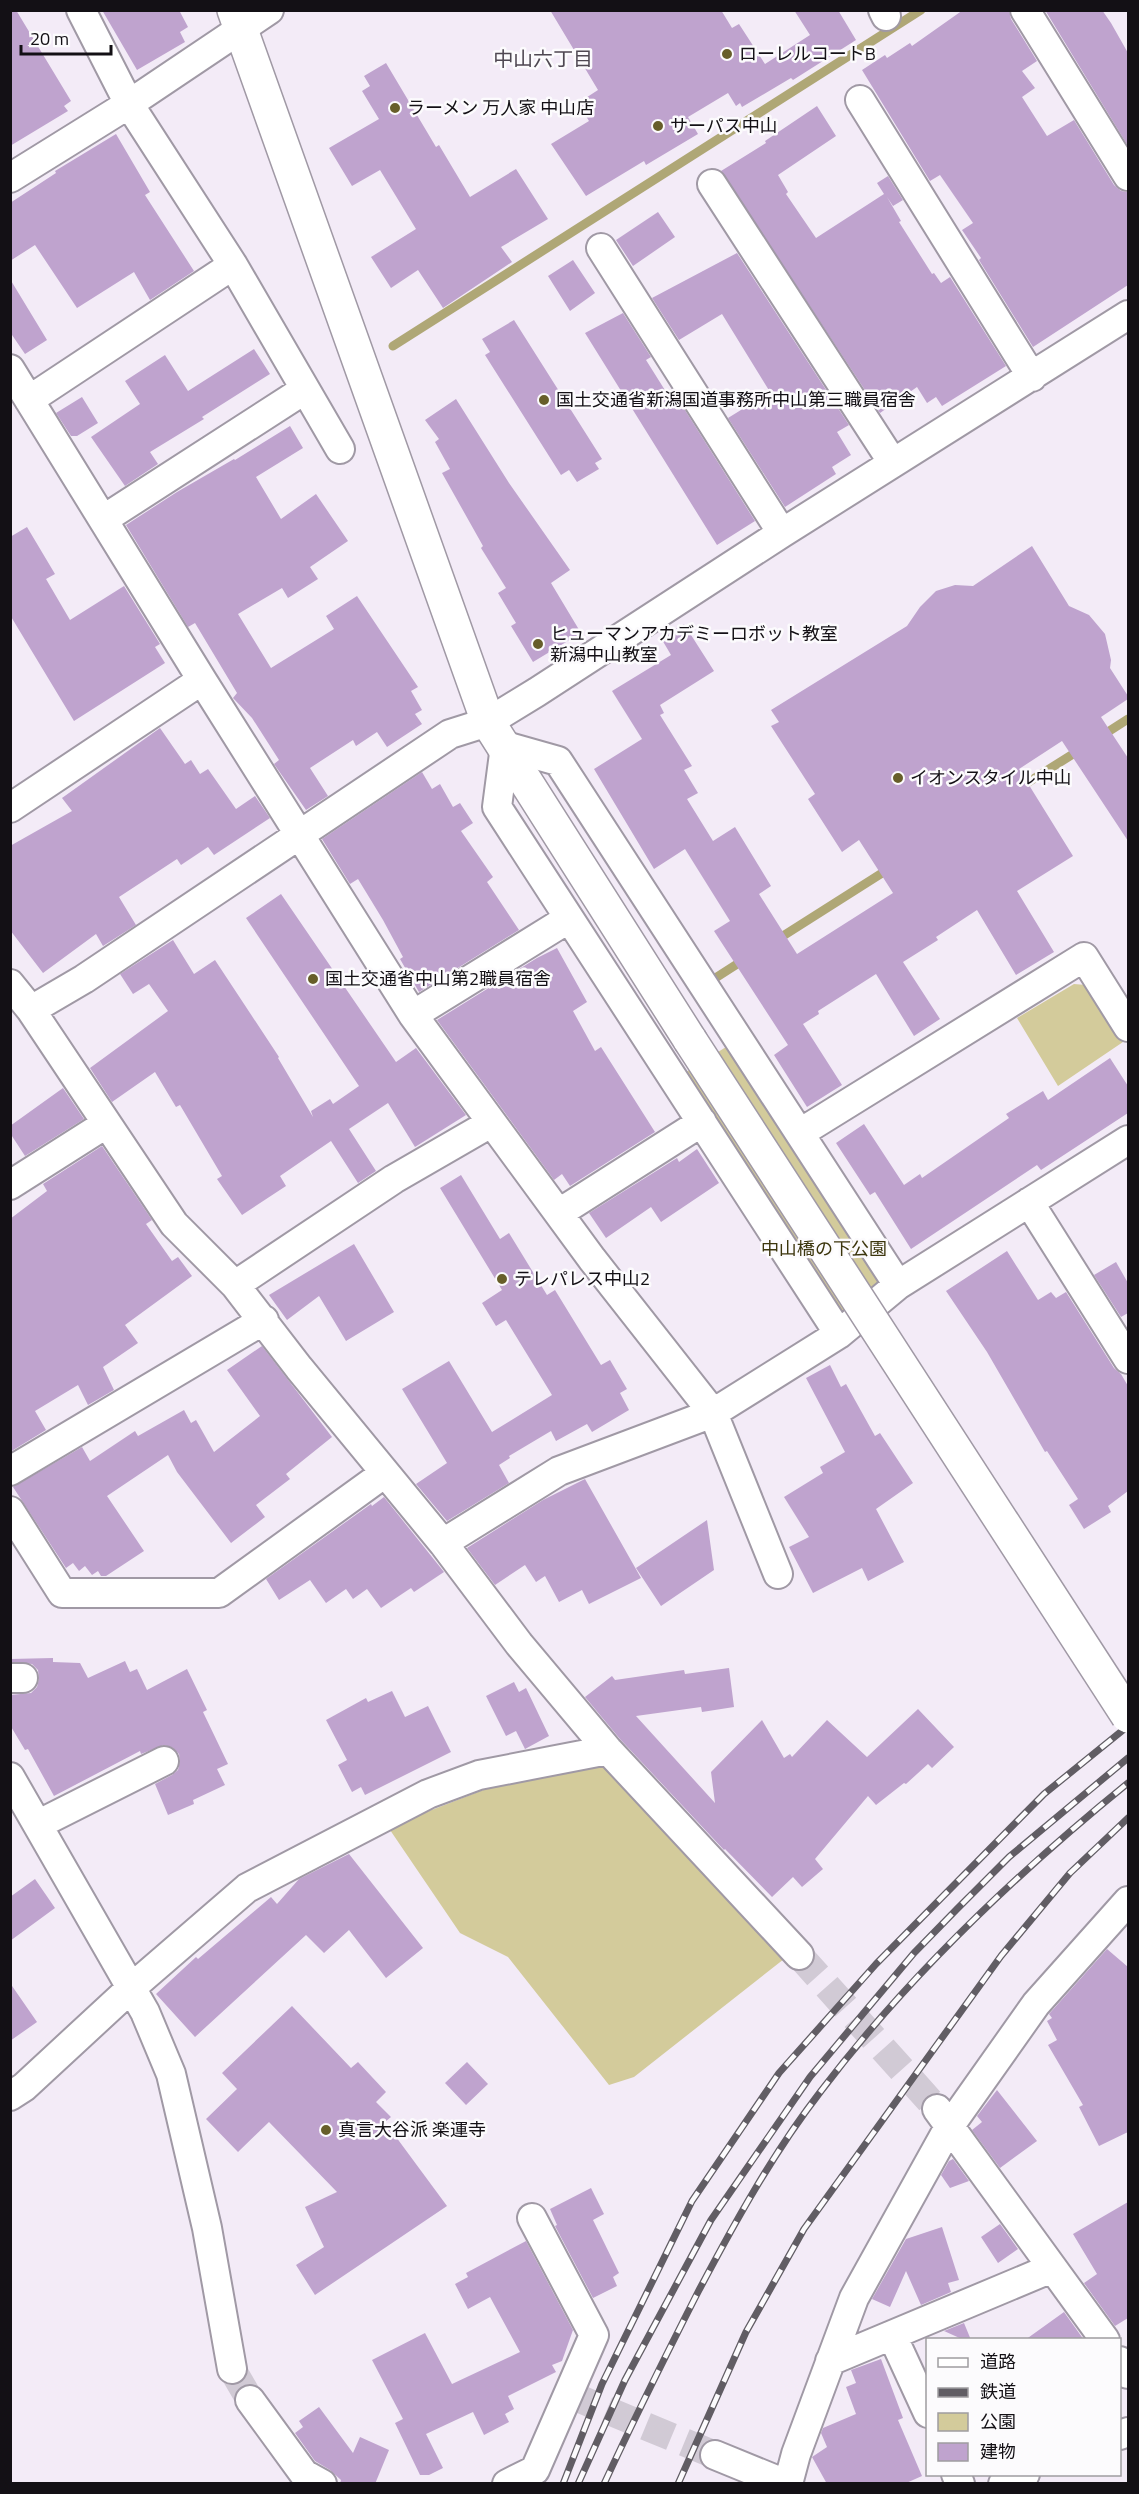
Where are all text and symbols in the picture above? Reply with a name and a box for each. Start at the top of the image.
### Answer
scale bar [21,18,111,56]
text: 20 m [30,25,69,52]
place label: ローレルコートB [739,40,876,67]
district label: 中山六丁目 [493,43,593,74]
marker: ローレルコートB [720,47,734,61]
place label: ラーメン 万人家 中山店 [407,94,594,121]
marker: ラーメン 万人家 中山店 [388,101,402,115]
place label: サーパス中山 [670,112,778,139]
marker: サーパス中山 [651,119,665,133]
place label: 国土交通省新潟国道事務所中山第三職員宿舎 [556,386,916,413]
marker: 国土交通省新潟国道事務所中山第三職員宿舎 [537,393,551,407]
place label: ヒューマンアカデミーロボット教室 新潟中山教室 [550,620,838,668]
marker: ヒューマンアカデミーロボット教室 新潟中山教室 [531,637,545,651]
place label: イオンスタイル中山 [910,764,1072,791]
marker: イオンスタイル中山 [891,771,905,785]
place label: 国土交通省中山第2職員宿舎 [325,965,551,992]
marker: 国土交通省中山第2職員宿舎 [306,972,320,986]
park label: 中山橋の下公園 [761,1235,887,1262]
place label: テレパレス中山2 [514,1265,650,1292]
marker: テレパレス中山2 [495,1272,509,1286]
place label: 真言大谷派 楽運寺 [338,2116,486,2143]
marker: 真言大谷派 楽運寺 [319,2123,333,2137]
legend [926,2338,1121,2476]
text: 道路 [980,2348,1016,2375]
text: 鉄道 [980,2378,1016,2405]
text: 公園 [980,2408,1016,2435]
text: 建物 [980,2438,1016,2465]

